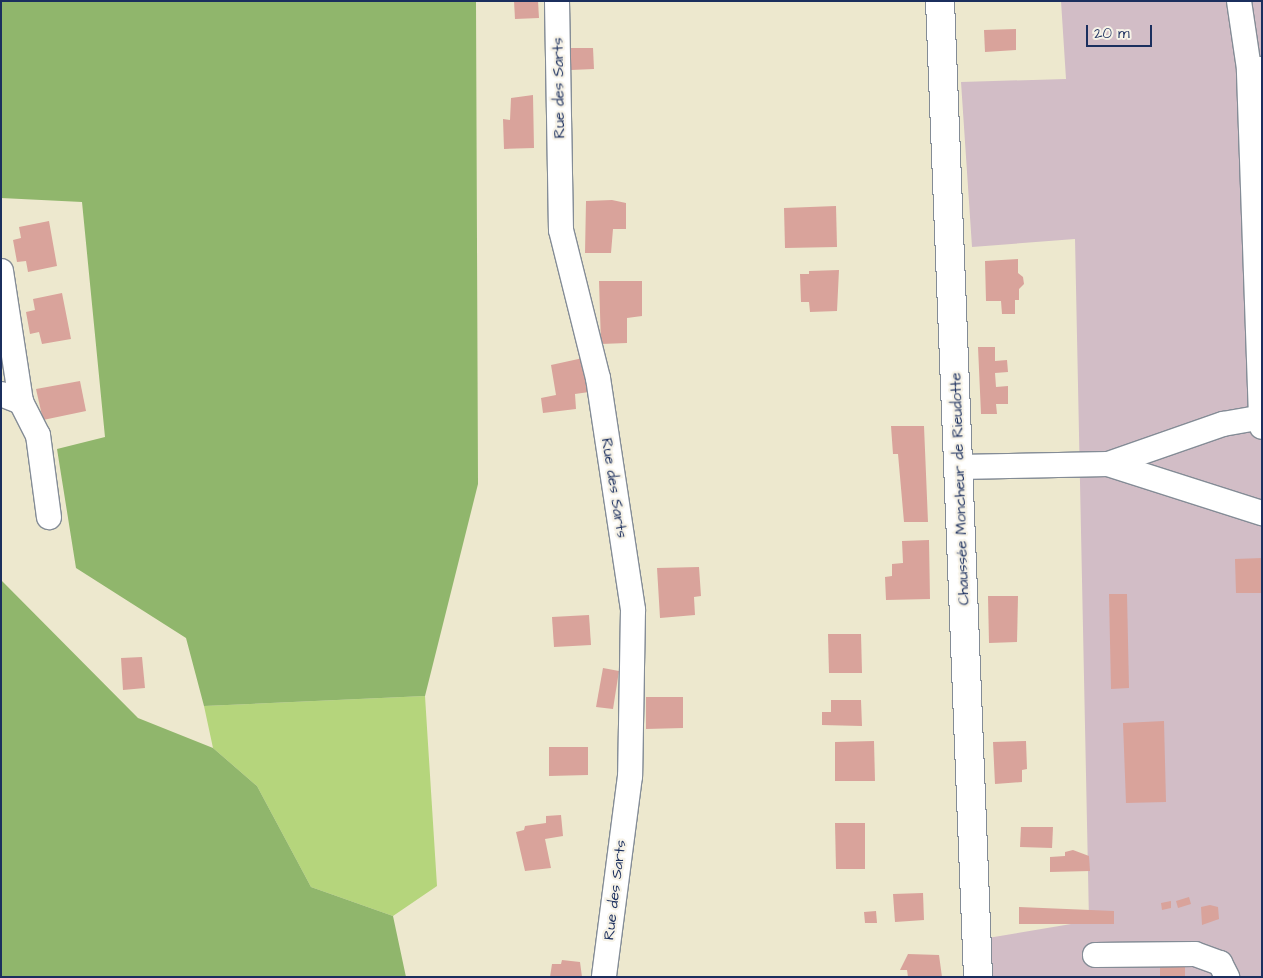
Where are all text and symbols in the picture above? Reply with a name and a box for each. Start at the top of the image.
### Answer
scale bar [1088,15,1154,47]
text: 20 m [1094,23,1130,44]
street label: Rue des Sarts [549,37,569,139]
street label: Chaussée Moncheur de Rieudotte [947,372,973,606]
street label: Rue des Sarts [597,437,631,539]
street label: Rue des Sarts [600,839,630,941]

